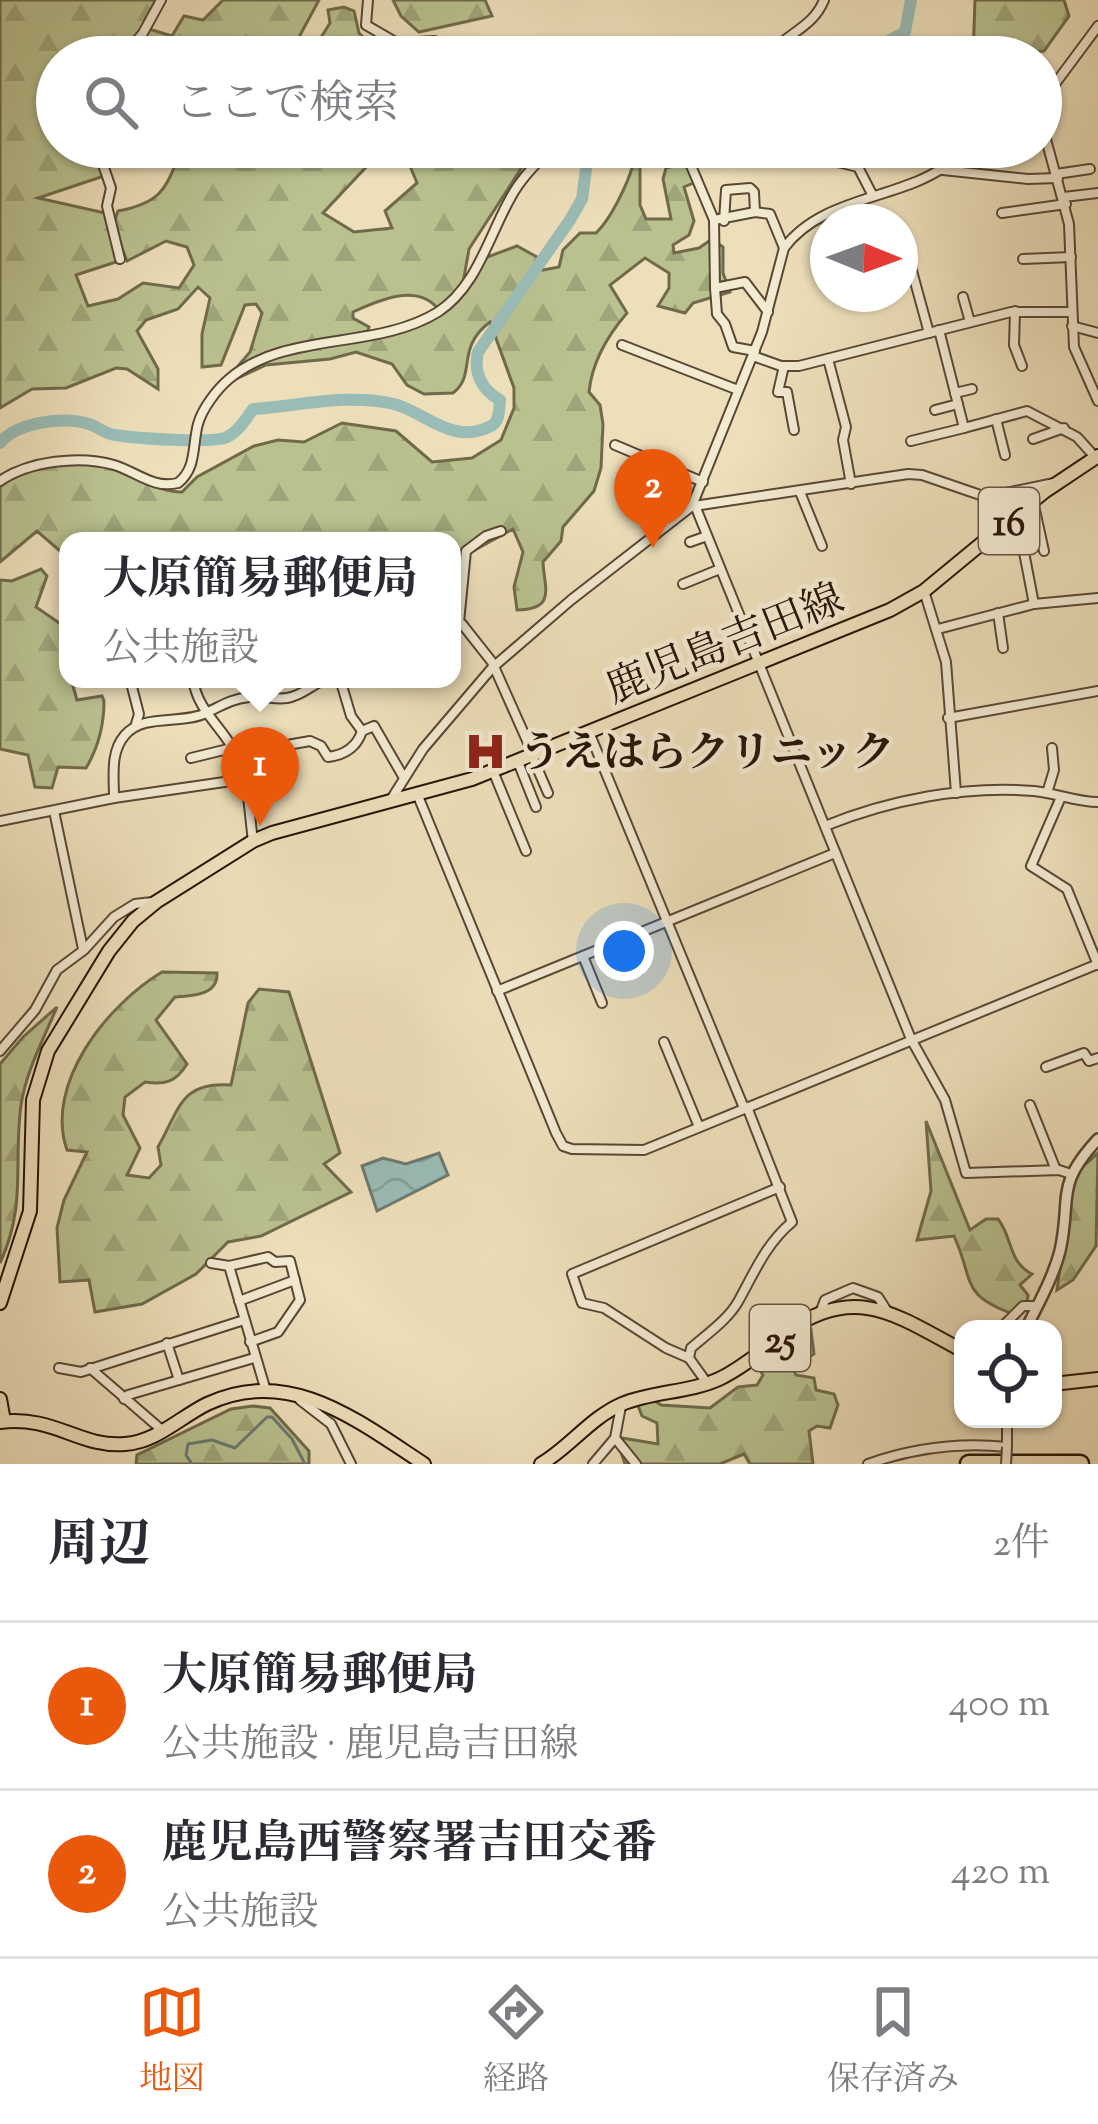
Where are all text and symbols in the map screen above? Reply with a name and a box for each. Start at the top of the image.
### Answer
search box [36,36,1062,168]
icon: search [78,69,144,135]
text: ここで検索 [174,74,399,139]
north arrow [810,204,918,312]
pin: 2 [614,449,692,548]
road number: 16 [979,488,1039,554]
popup [59,532,461,688]
text: 大原簡易郵便局 [102,550,418,615]
street label: 鹿児島吉田線 [598,572,854,722]
text: 公共施設 [102,623,259,679]
place label: うえはらクリニック [519,726,894,786]
pin: 1 [221,727,299,826]
hospital icon: うえはらクリニック [462,728,508,774]
your location [594,921,654,981]
road number: 25 [750,1305,810,1371]
map controls [954,1320,1062,1428]
button: locate [954,1320,1062,1428]
text: 周辺 [48,1511,150,1584]
text: 2件 [993,1518,1050,1574]
text: 大原簡易郵便局 [162,1646,477,1711]
text: 1 [80,1678,94,1734]
text: 400 m [949,1678,1050,1734]
text: 公共施設 · 鹿児島吉田線 [162,1719,578,1775]
text: 鹿児島西警察署吉田交番 [162,1814,657,1879]
text: 2 [78,1846,96,1902]
text: 420 m [951,1846,1050,1902]
text: 公共施設 [162,1887,318,1943]
tab: 地図 [139,1979,205,2105]
tab: 経路 [483,1979,549,2105]
tab: 保存済み [827,1979,959,2105]

